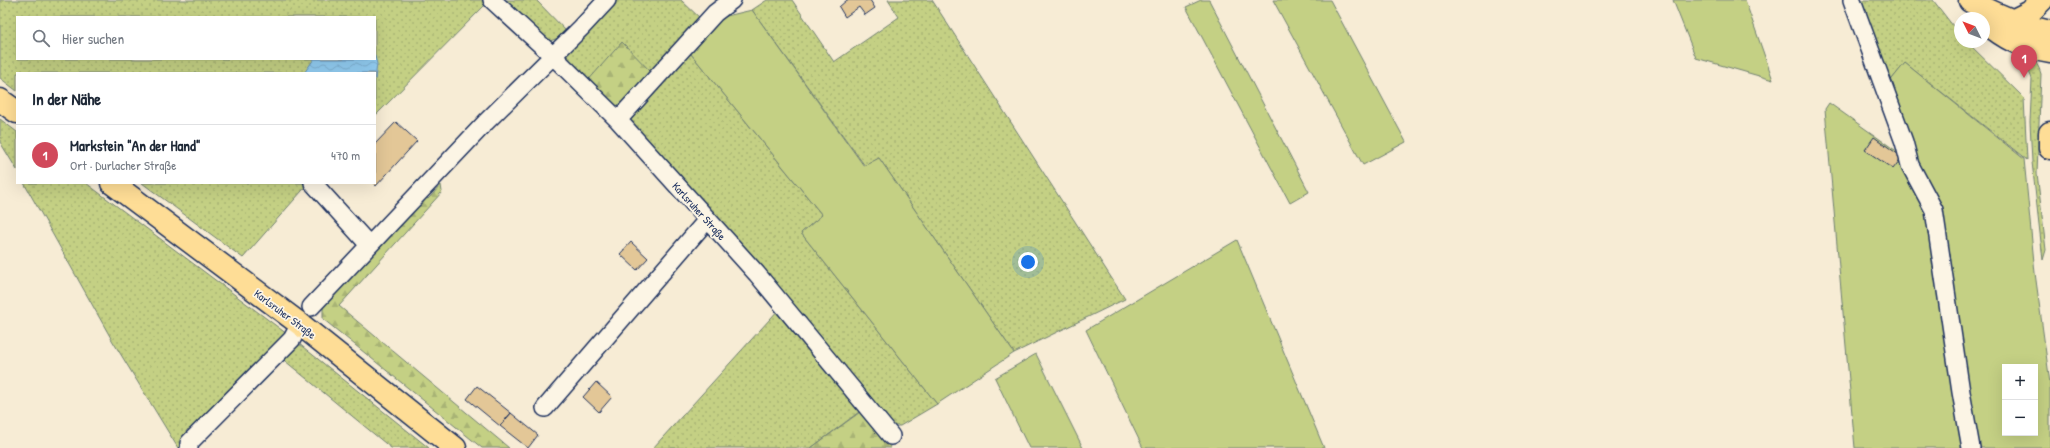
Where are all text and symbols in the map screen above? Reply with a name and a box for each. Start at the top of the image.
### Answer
north arrow [1954,12,1990,48]
search box [16,16,376,60]
icon: search [30,27,52,49]
text: Hier suchen [62,28,124,49]
pin: 1 [2011,45,2037,78]
text: In der Nähe [32,87,101,110]
text: Markstein "An der Hand" [70,135,201,156]
text: 1 [43,146,47,164]
text: 470 m [331,146,360,164]
text: Ort · Durlacher Straße [70,156,176,174]
street label: Karlsruher Straße [669,179,729,243]
your location [1018,252,1038,272]
street label: Karlsruher Straße [251,286,319,342]
map controls [2002,364,2038,436]
button: + [2002,364,2038,400]
button: − [2002,400,2038,436]

